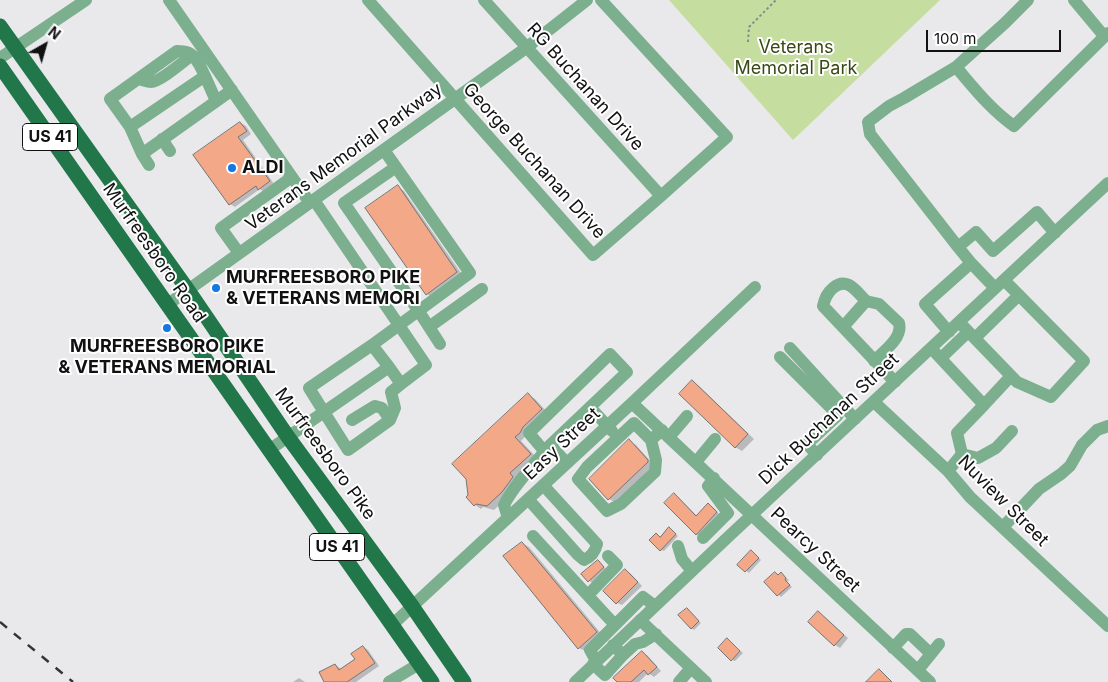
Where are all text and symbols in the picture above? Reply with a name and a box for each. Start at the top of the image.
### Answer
street label: RG Buchanan Drive [522,19,648,155]
north arrow [20,20,70,70]
scale bar [928,20,1063,52]
text: N [45,23,64,43]
text: 100 m [934,29,976,48]
park label: Veterans Memorial Park [735,37,857,80]
street label: Veterans Memorial Parkway [241,78,447,236]
street label: George Buchanan Drive [458,79,610,243]
road number: US 41 [22,124,78,150]
place label: ALDI [242,157,284,179]
marker: ALDI [226,162,238,174]
street label: Murfreesboro Road [98,179,210,327]
place label: MURFREESBORO PIKE & VETERANS MEMORI [226,267,420,310]
marker: MURFREESBORO PIKE & VETERANS MEMORI [210,282,222,294]
marker: MURFREESBORO PIKE & VETERANS MEMORIAL [161,322,173,334]
place label: MURFREESBORO PIKE & VETERANS MEMORIAL [58,336,276,378]
street label: Dick Buchanan Street [755,349,903,489]
street label: Murfreesboro Pike [270,384,380,524]
street label: Easy Street [519,403,605,485]
street label: Nuview Street [953,451,1053,551]
street label: Pearcy Street [766,503,864,597]
road number: US 41 [310,534,364,560]

